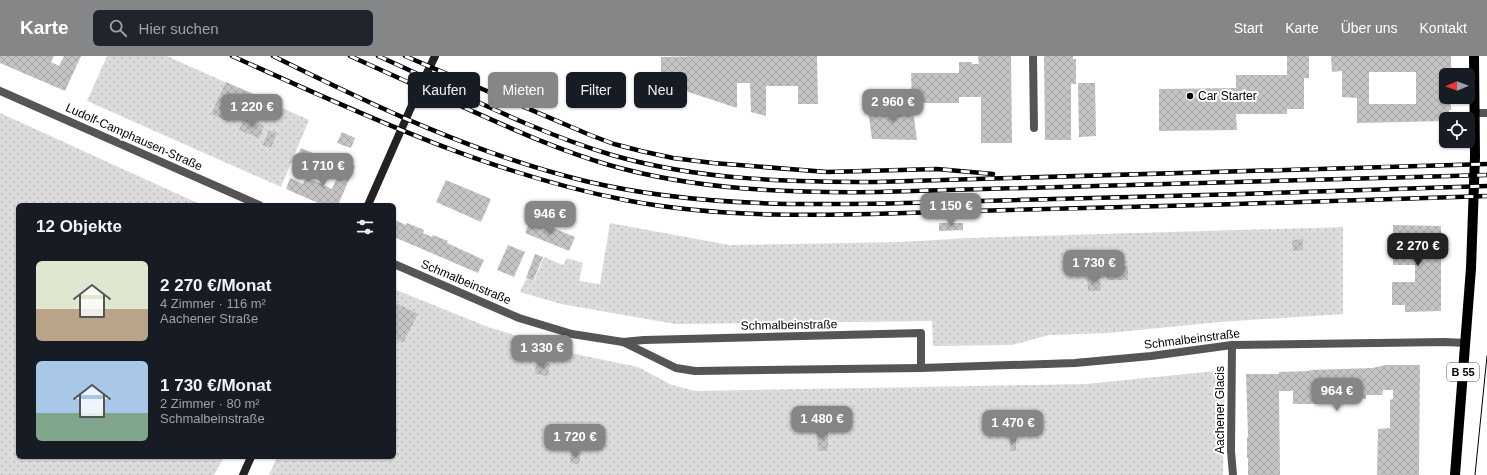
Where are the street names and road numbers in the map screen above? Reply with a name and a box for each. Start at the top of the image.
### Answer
street label: Ludolf-Camphausen-Straße [64,100,205,174]
street label: Schmalbeinstraße [419,257,514,307]
street label: Schmalbeinstraße [741,317,838,333]
street label: Schmalbeinstraße [1143,326,1241,352]
road number: B 55 [1447,363,1479,381]
street label: Aachener Glacis [1213,366,1227,454]

